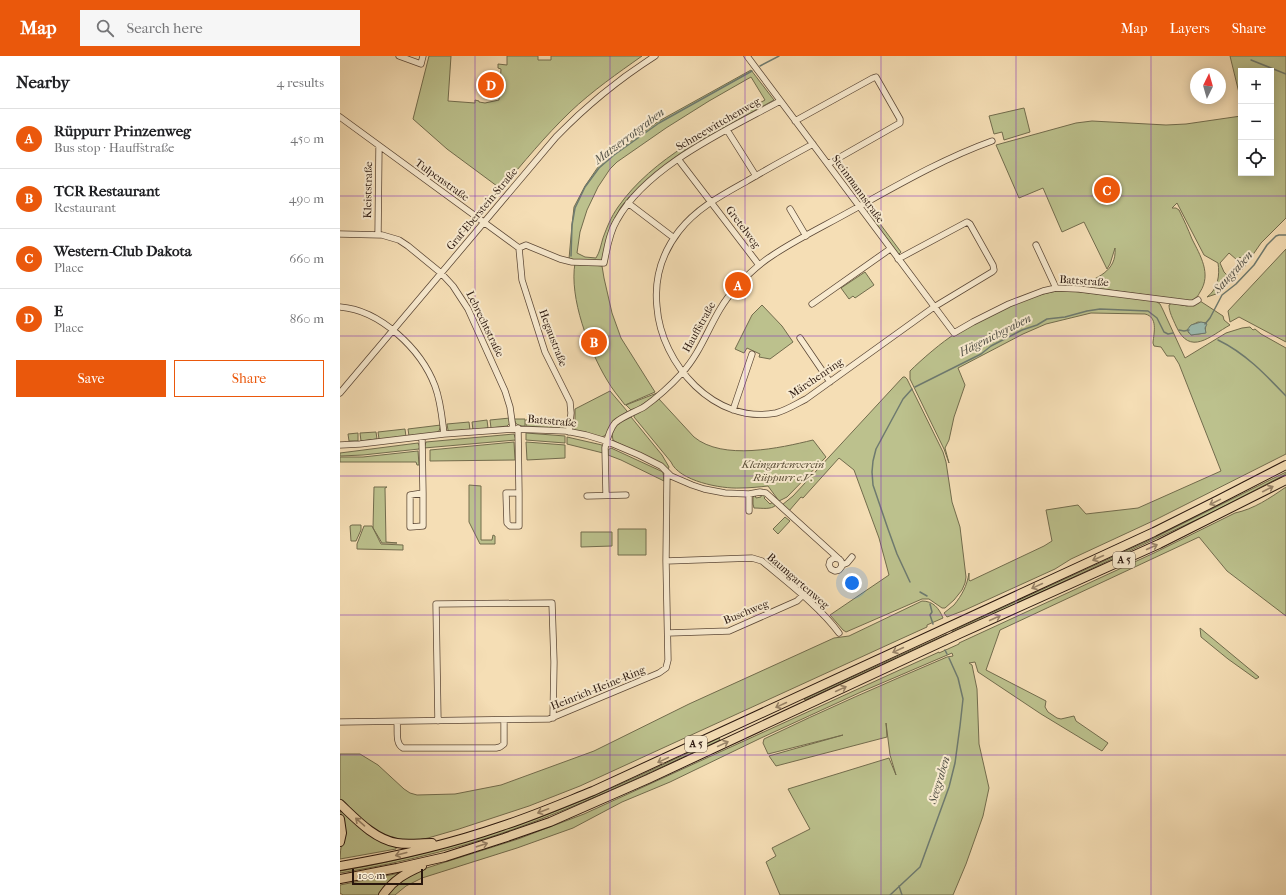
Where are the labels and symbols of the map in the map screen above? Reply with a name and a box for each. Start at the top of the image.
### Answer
north arrow [1190,68,1226,104]
pin: D [478,70,504,100]
street label: Schneewittchenweg [674,95,762,153]
water label: Matzerrotgraben [590,105,667,168]
street label: Steinmannstraße [829,152,887,226]
street label: Tulpenstraße [413,156,472,204]
street label: Kleiststraße [361,161,375,219]
street label: Graf-Eberstein-Straße [444,165,521,253]
pin: C [1094,175,1120,205]
street label: Gretelweg [723,203,763,251]
water label: Saugraben [1210,248,1256,297]
pin: A [725,270,751,300]
street label: Battstraße [1059,273,1110,289]
street label: Lebrechtstraße [463,289,507,360]
street label: Hauffstraße [680,299,718,355]
street label: Hegaustraße [536,307,570,369]
water label: Hägenichgraben [956,311,1034,360]
pin: B [581,327,607,357]
street label: Märchenring [786,355,846,401]
street label: Battstraße [527,412,578,430]
park label: Kleingartenverein Rüppurr e.V. [741,458,824,484]
one-way arrow [1262,485,1274,493]
one-way arrow [1209,499,1221,506]
one-way arrow [1145,543,1157,551]
street label: Baumgartenweg [764,550,832,612]
road number: A 5 [1113,552,1135,568]
one-way arrow [1092,555,1104,562]
your location [842,573,862,593]
one-way arrow [1031,583,1043,590]
street label: Buschweg [722,597,771,627]
one-way arrow [989,614,1001,621]
one-way arrow [893,647,905,654]
street label: Heinrich-Heine-Ring [549,663,647,713]
one-way arrow [835,685,847,693]
one-way arrow [775,702,787,709]
road number: A 5 [685,736,707,752]
one-way arrow [717,740,729,747]
water label: Seegraben [925,754,953,806]
one-way arrow [657,757,669,764]
one-way arrow [538,807,550,815]
one-way arrow [355,818,366,827]
one-way arrow [476,841,489,848]
one-way arrow [395,851,408,859]
scale bar [352,867,423,886]

